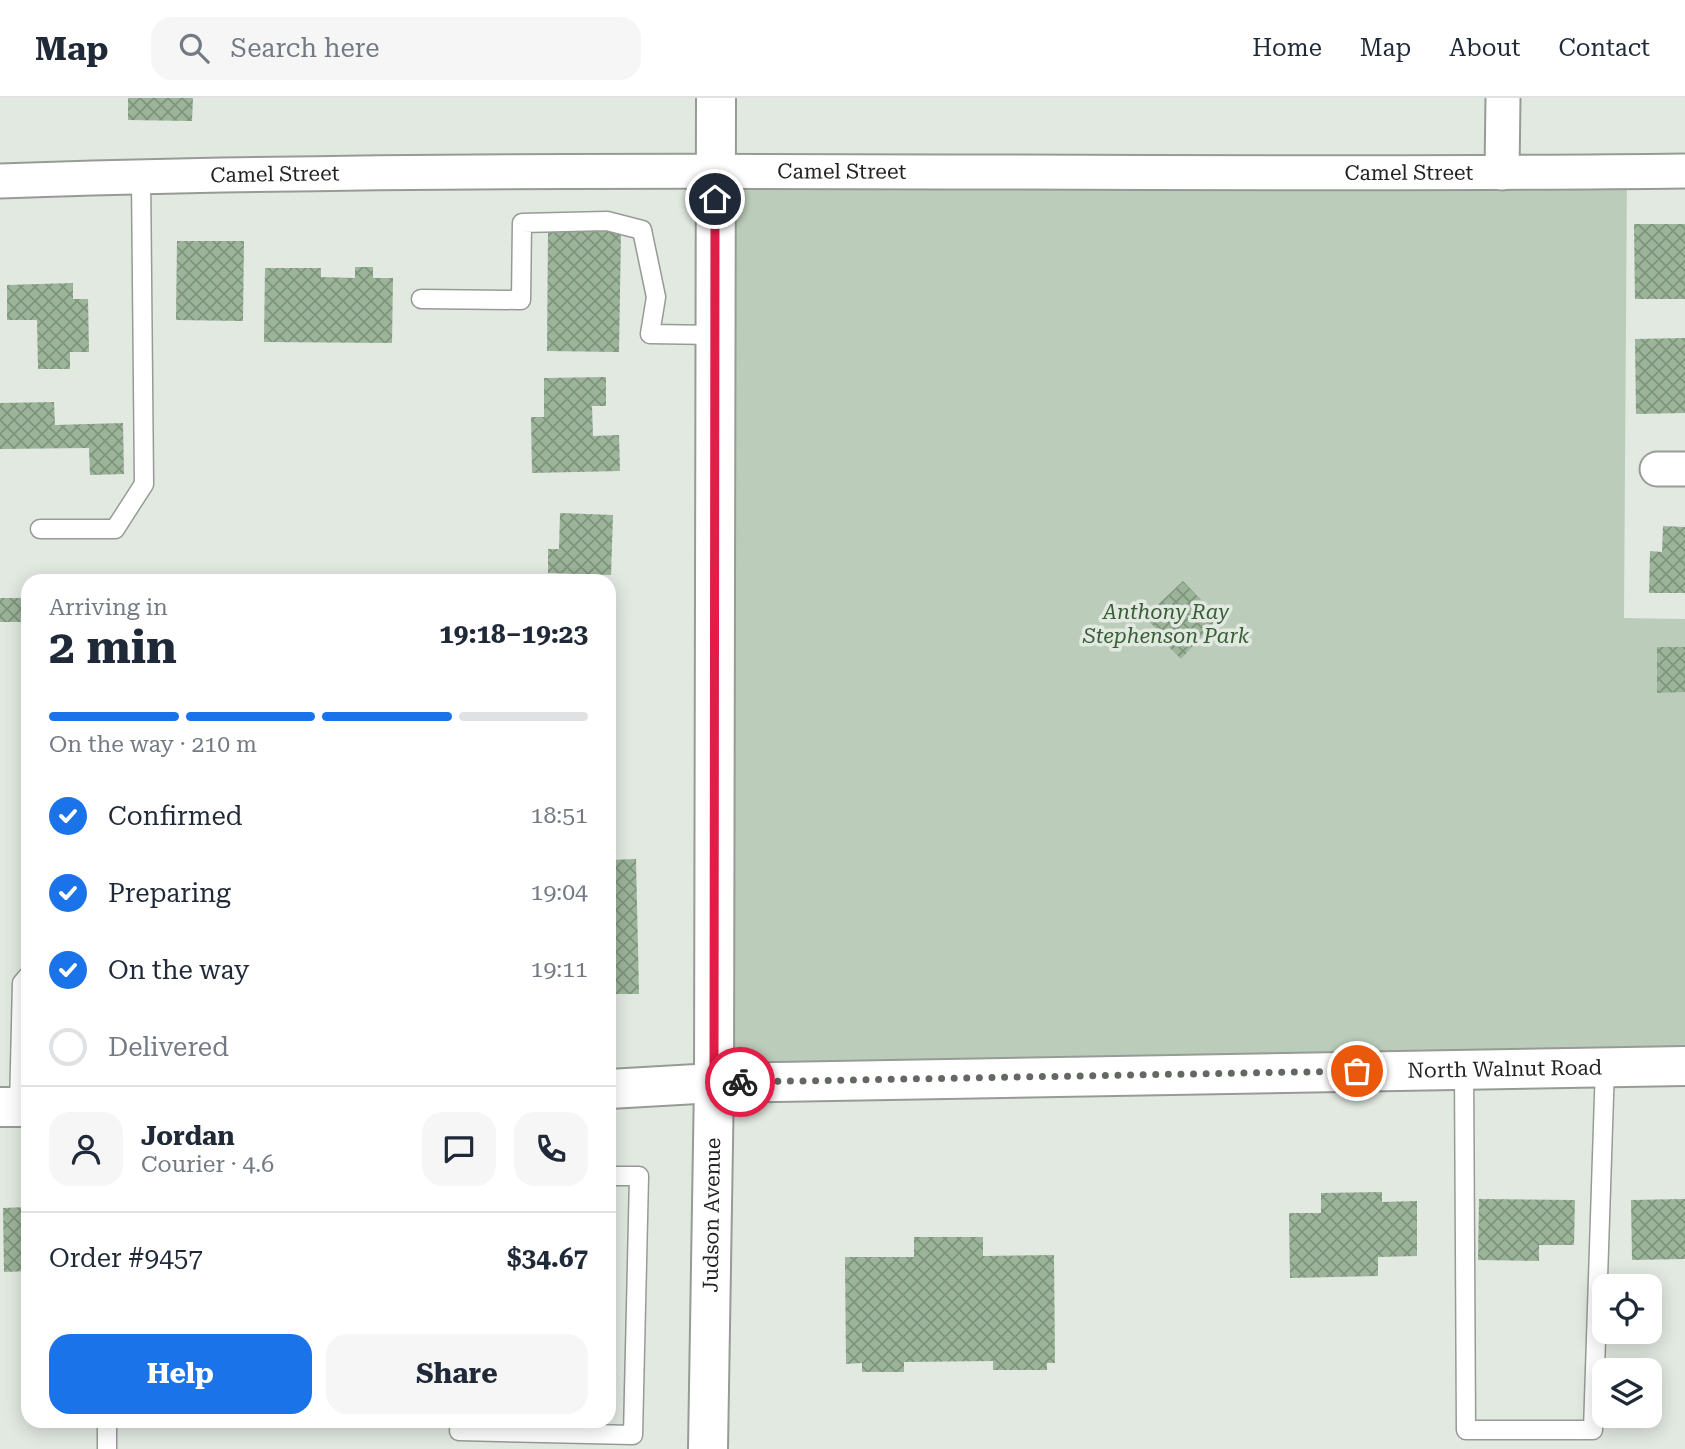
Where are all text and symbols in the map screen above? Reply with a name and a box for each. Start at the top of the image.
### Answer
search box [151,17,641,80]
text: Map [35,29,109,68]
icon: search [175,29,213,67]
text: Search here [231,33,380,63]
text: Home [1252,34,1322,62]
text: Map [1360,34,1411,62]
text: About [1449,34,1520,62]
text: Contact [1558,34,1650,62]
street label: Camel Street [777,159,907,184]
street label: Camel Street [210,161,340,187]
street label: Camel Street [1344,161,1474,185]
pin [685,169,745,229]
icon: home [696,180,734,218]
text: Arriving in [49,594,168,621]
park label: Anthony Ray Stephenson Park [1082,600,1250,648]
text: 19:18–19:23 [439,619,588,649]
text: 2 min [49,620,177,674]
text: On the way · 210 m [49,731,257,758]
icon: check [49,797,87,835]
text: Confirmed [108,801,243,831]
text: 18:51 [531,802,588,829]
icon: check [49,874,87,912]
text: Preparing [108,878,231,908]
text: 19:04 [531,879,588,906]
icon: check [49,951,87,989]
text: On the way [108,955,249,985]
text: 19:11 [531,956,588,983]
text: Delivered [108,1032,229,1062]
pin [1327,1041,1387,1101]
courier [705,1047,775,1117]
icon: bag [1338,1052,1376,1090]
street label: North Walnut Road [1407,1055,1603,1083]
icon: bike [721,1063,759,1101]
button: person [49,1112,123,1186]
button: chat [422,1112,496,1186]
button: phone [514,1112,588,1186]
text: Jordan [141,1121,235,1151]
street label: Judson Avenue [699,1137,725,1293]
text: Courier · 4.6 [141,1151,274,1178]
text: Order #9457 [49,1243,203,1273]
text: $34.67 [507,1243,588,1273]
map controls [1592,1274,1662,1428]
button: locate [1592,1274,1662,1344]
button: Help [49,1334,312,1414]
button: Share [326,1334,588,1414]
button: layers [1592,1358,1662,1428]

